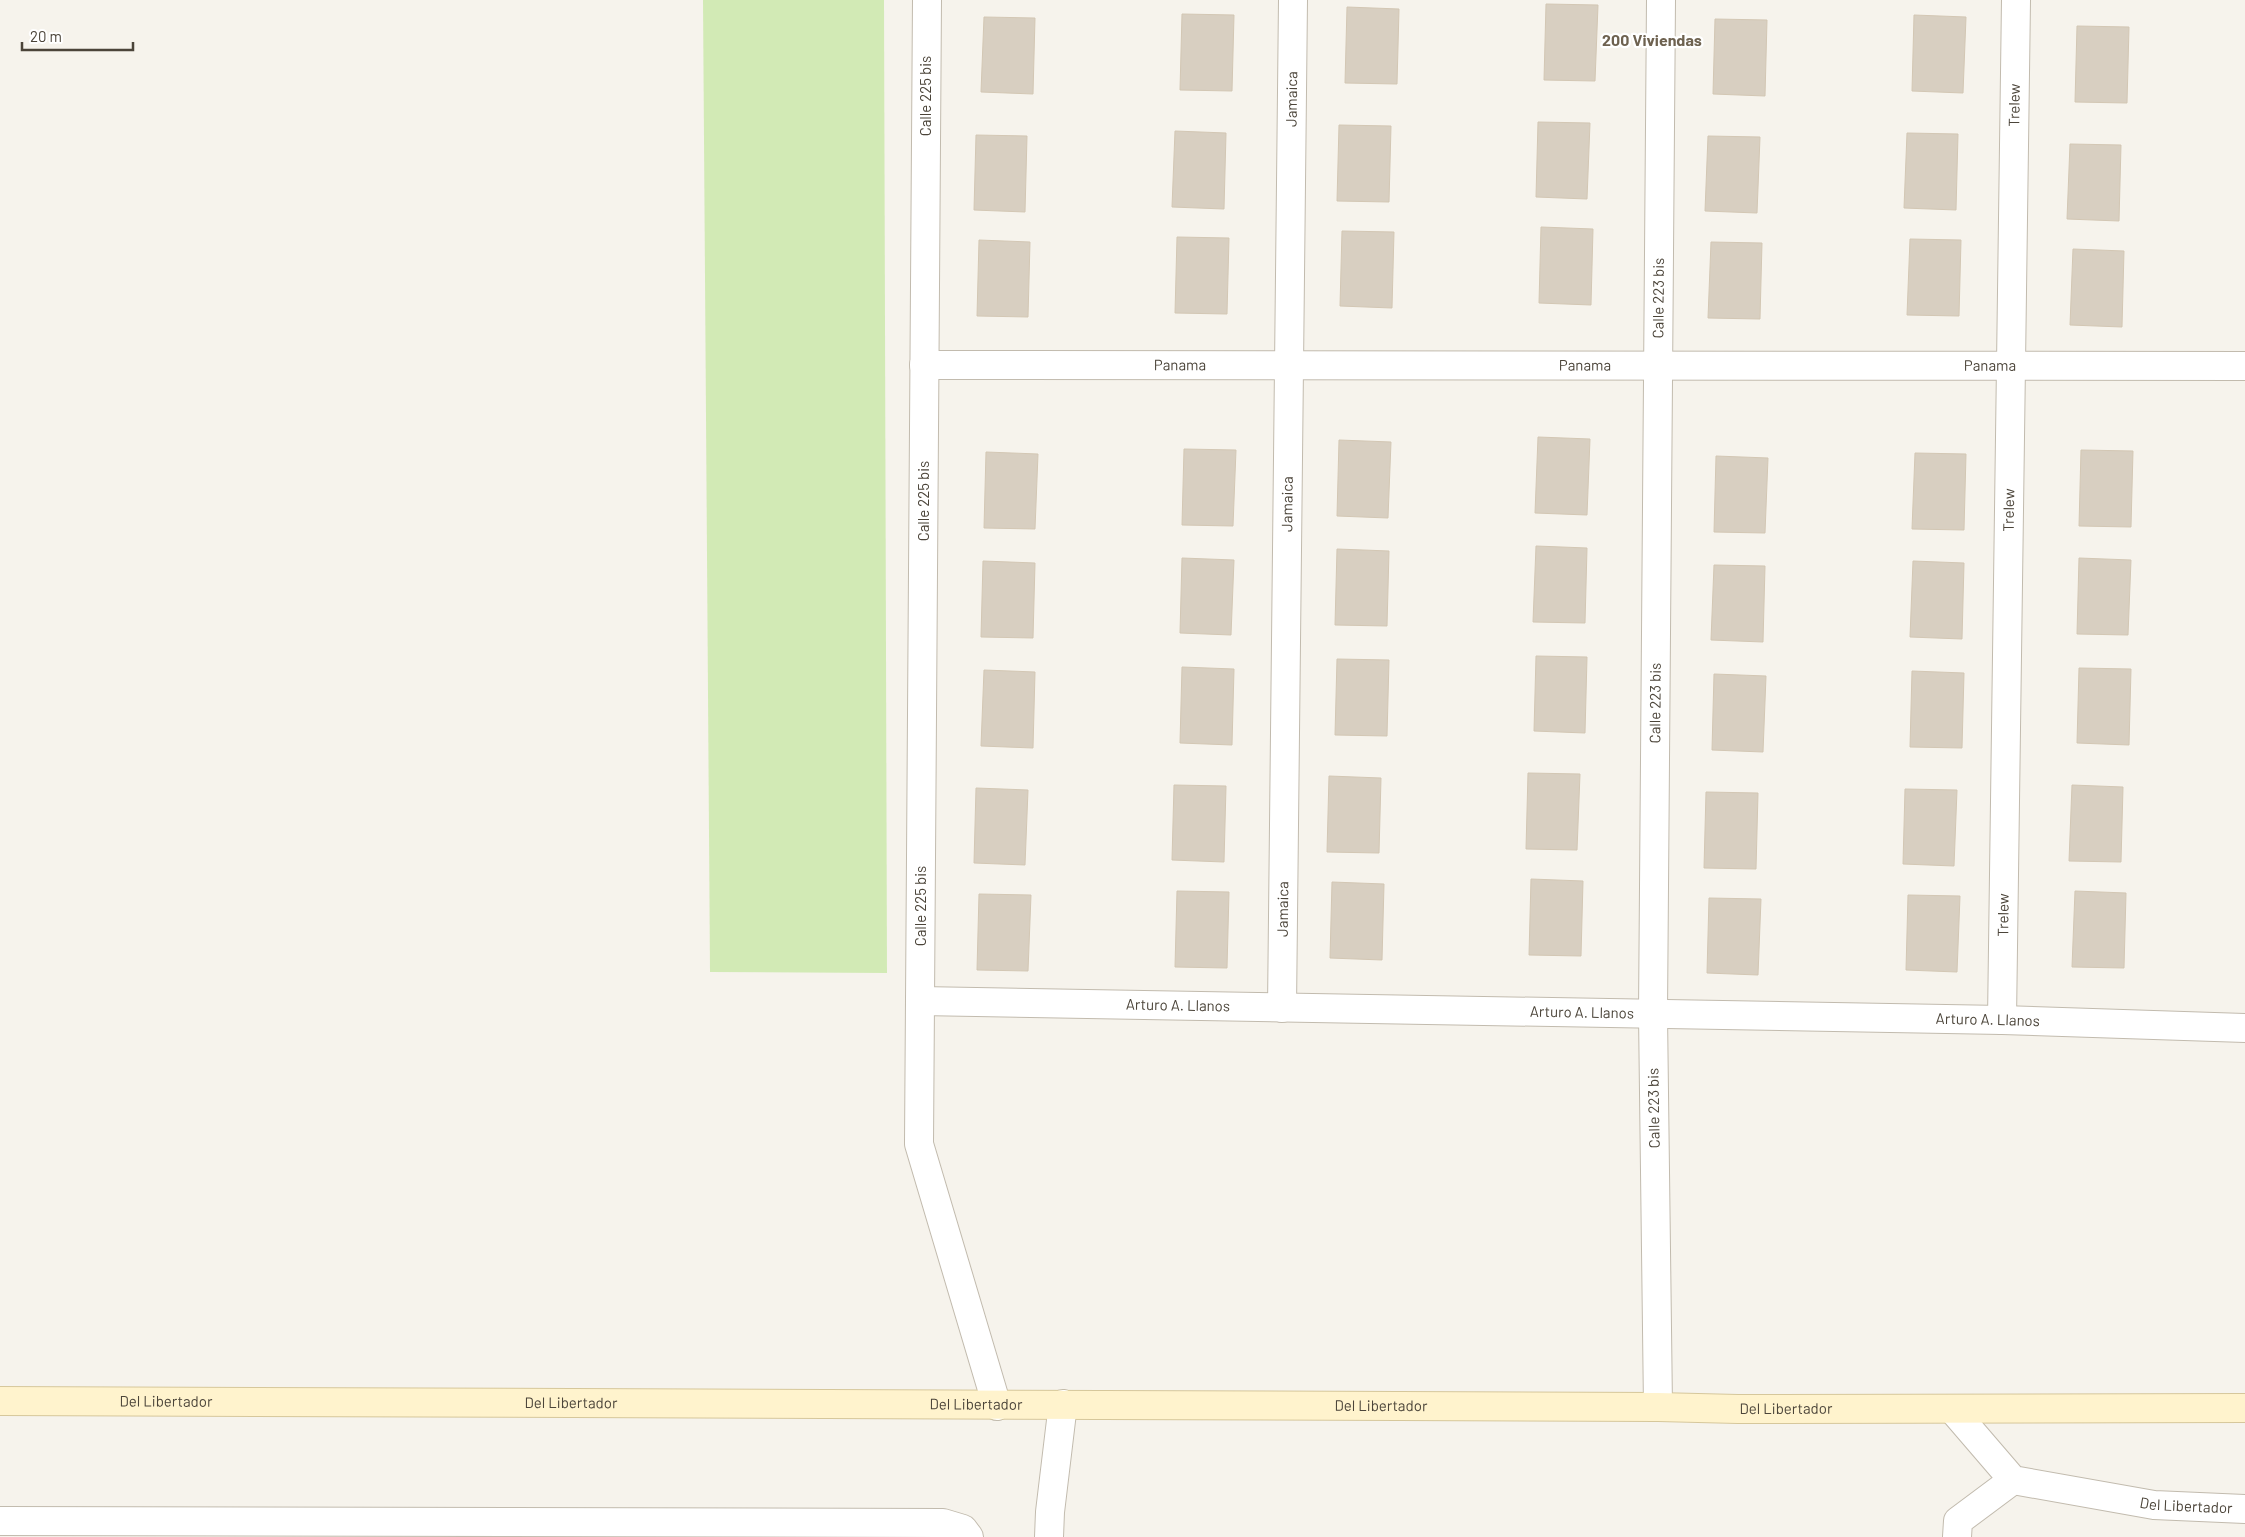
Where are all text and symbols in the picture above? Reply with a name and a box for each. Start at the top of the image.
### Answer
scale bar [22,20,134,52]
text: 20 m [30,27,62,45]
district label: 200 Viviendas [1602,30,1702,49]
street label: Calle 225 bis [916,56,934,136]
street label: Jamaica [1282,71,1300,127]
street label: Trelew [2004,83,2023,127]
street label: Calle 223 bis [1648,258,1667,338]
street label: Panama [1154,355,1206,373]
street label: Panama [1559,355,1611,374]
street label: Panama [1964,356,2016,374]
street label: Calle 225 bis [914,461,932,541]
street label: Jamaica [1277,476,1296,532]
street label: Trelew [1999,488,2017,532]
street label: Calle 223 bis [1645,663,1664,743]
street label: Calle 225 bis [911,866,929,946]
street label: Jamaica [1273,881,1291,937]
street label: Trelew [1993,893,2012,937]
street label: Arturo A. Llanos [1126,995,1230,1014]
street label: Arturo A. Llanos [1530,1002,1634,1022]
street label: Arturo A. Llanos [1936,1009,2040,1029]
street label: Calle 223 bis [1643,1068,1663,1148]
street label: Del Libertador [120,1391,213,1410]
street label: Del Libertador [525,1393,618,1411]
street label: Del Libertador [930,1394,1023,1413]
street label: Del Libertador [1335,1396,1428,1414]
street label: Del Libertador [1740,1399,1833,1417]
street label: Del Libertador [2139,1493,2234,1516]

